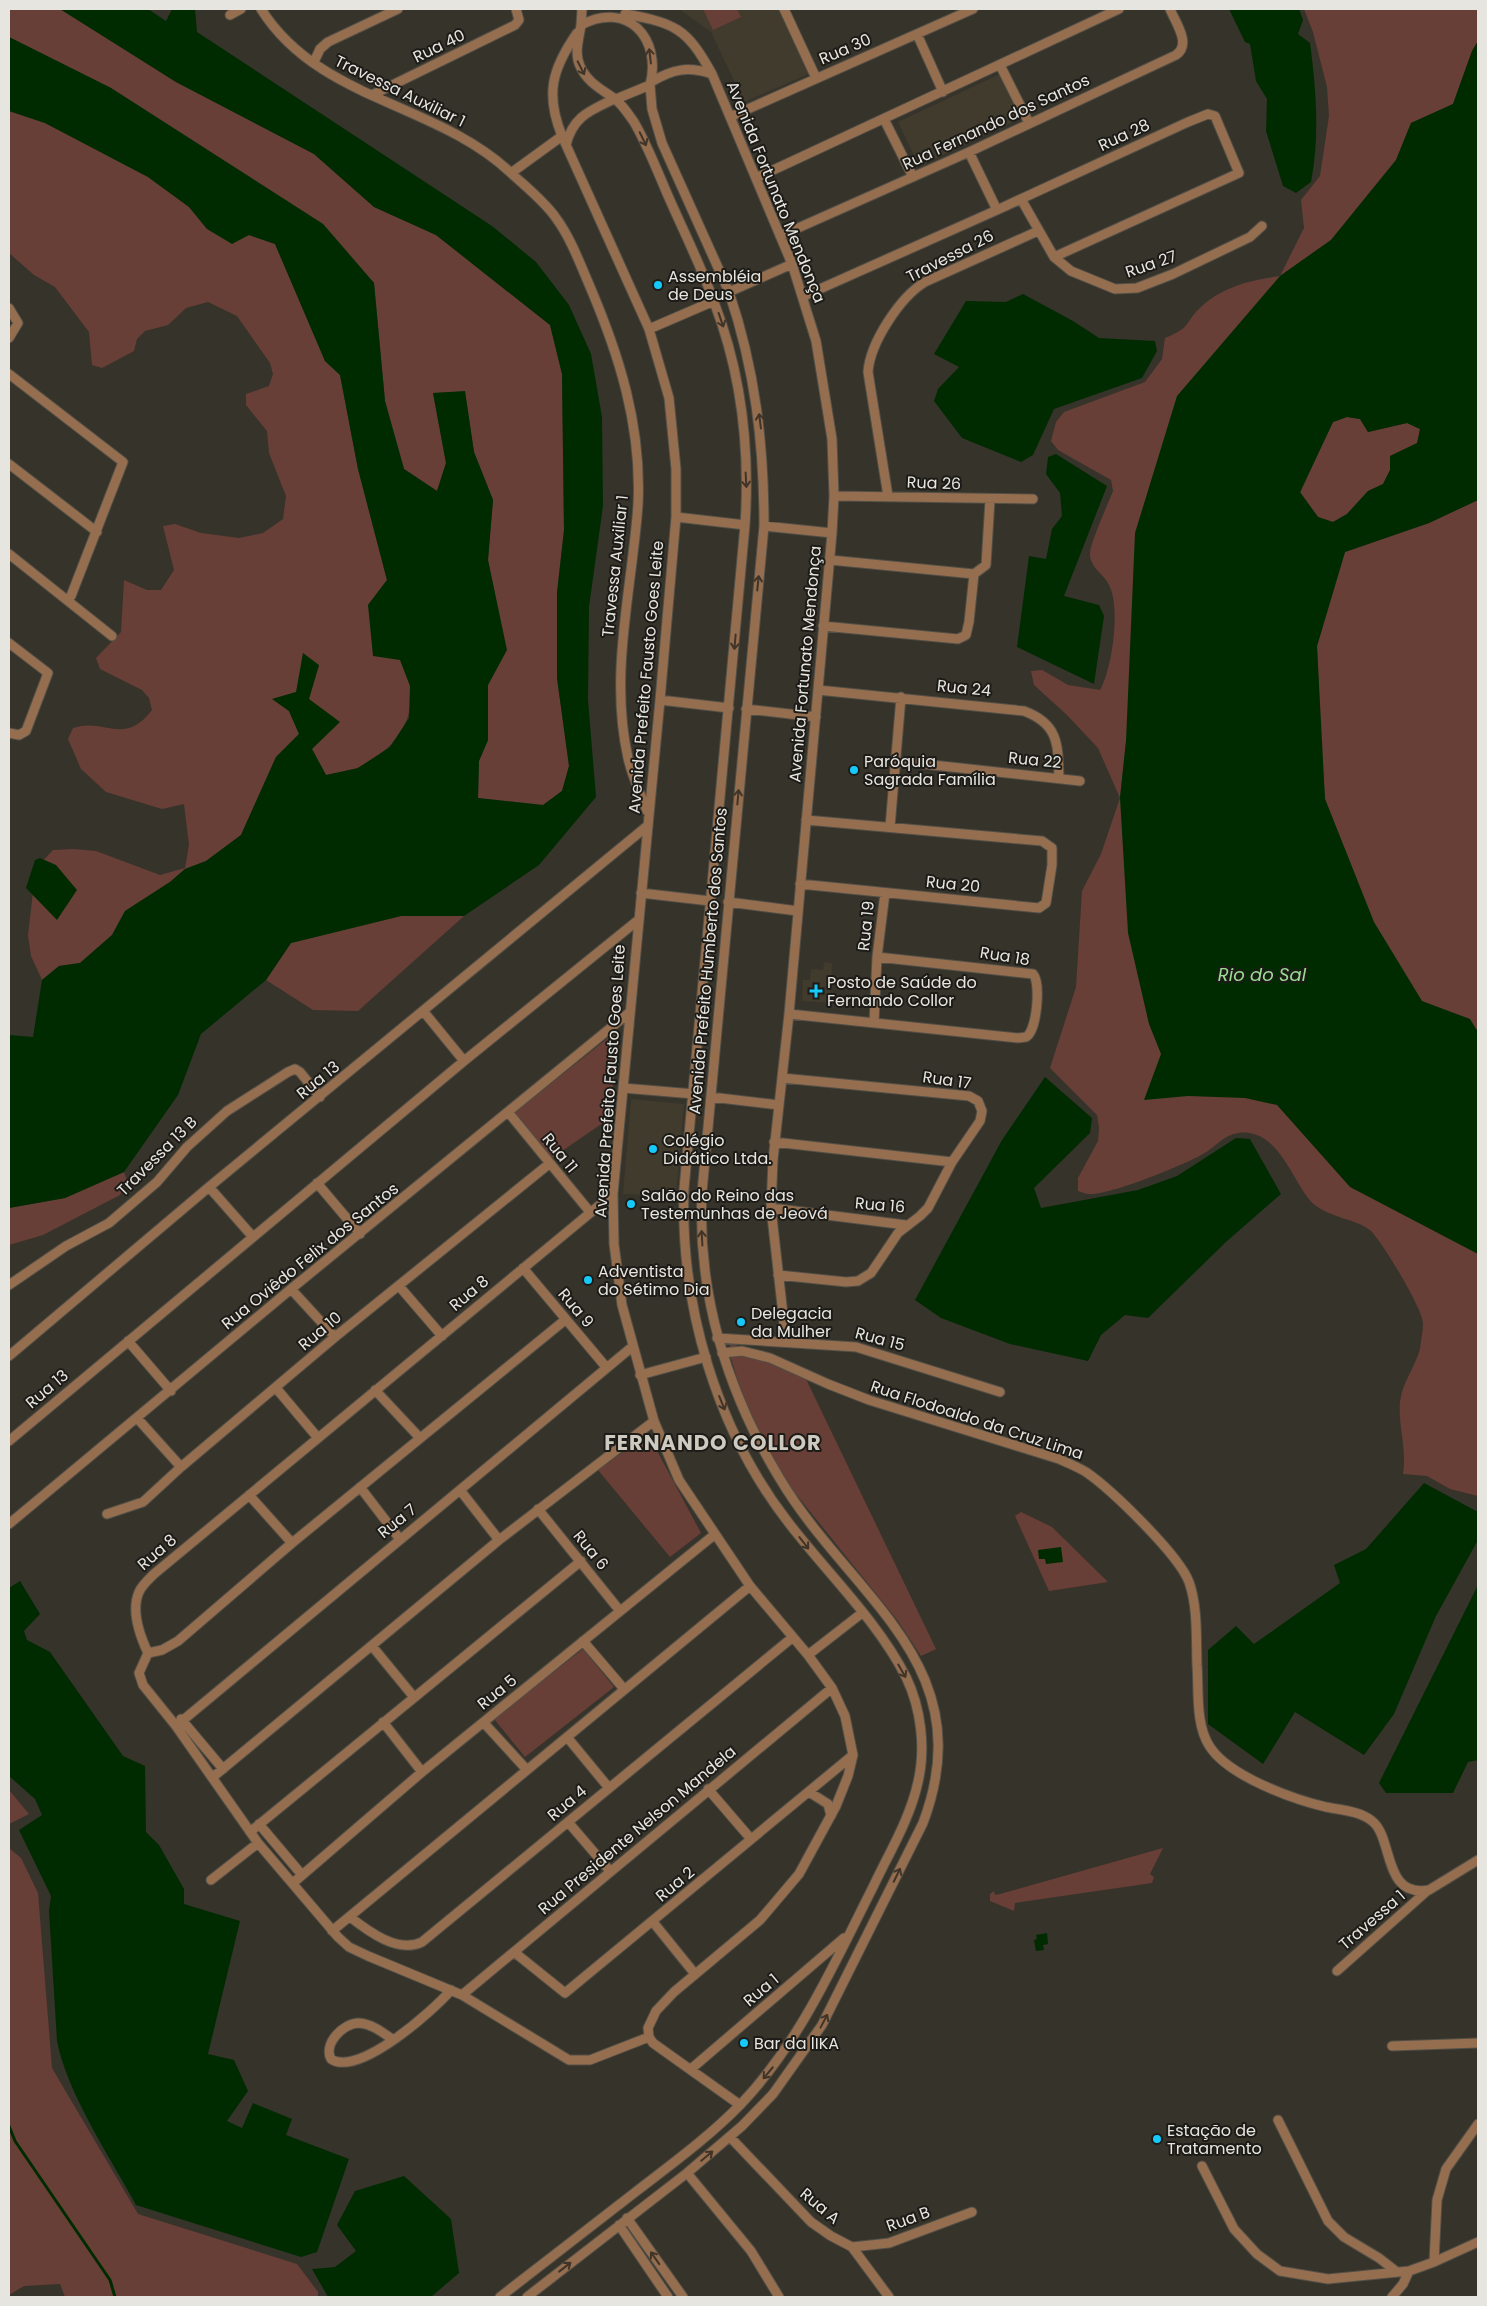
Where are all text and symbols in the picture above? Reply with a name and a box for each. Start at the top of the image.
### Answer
street label: Rua 40 [409,24,469,68]
street label: Rua 30 [815,28,875,70]
one-way arrow [645,48,655,64]
street label: Travessa Auxiliar 1 [331,49,469,133]
one-way arrow [577,60,586,75]
street label: Rua Fernando dos Santos [899,68,1093,176]
street label: Avenida Fortunato Mendonça [721,78,831,306]
street label: Rua 28 [1095,113,1153,157]
one-way arrow [639,131,648,146]
street label: Travessa 26 [902,224,998,288]
street label: Rua 27 [1122,244,1180,284]
place label: Assembléia de Deus [668,265,761,306]
marker: Assembléia de Deus [652,279,664,291]
one-way arrow [717,312,726,328]
one-way arrow [754,413,764,429]
street label: Rua 26 [906,471,962,495]
one-way arrow [742,472,751,488]
street label: Travessa Auxiliar 1 [596,494,634,638]
street label: Avenida Prefeito Fausto Goes Leite [623,539,669,814]
street label: Avenida Fortunato Mendonça [783,545,827,783]
one-way arrow [753,575,763,591]
one-way arrow [730,634,740,650]
street label: Rua 24 [936,674,992,702]
street label: Rua 22 [1007,746,1063,774]
place label: Paróquia Sagrada Família [864,750,996,791]
marker: Paróquia Sagrada Família [848,764,860,776]
one-way arrow [733,789,743,805]
street label: Avenida Prefeito Humberto dos Santos [683,807,733,1115]
street label: Rua 20 [925,870,981,898]
street label: Rua 19 [852,900,880,952]
street label: Rua 18 [978,941,1032,971]
street label: Avenida Prefeito Fausto Goes Leite [589,943,631,1218]
water label: Rio do Sal [1218,962,1307,987]
place label: Posto de Saúde do Fernando Collor [827,971,977,1012]
marker: Posto de Saúde do Fernando Collor [809,984,823,998]
street label: Rua 13 [291,1055,345,1105]
street label: Rua 17 [921,1065,973,1095]
street label: Travessa 13 B [112,1111,202,1201]
street label: Rua 11 [537,1128,583,1178]
place label: Colégio Didático Ltda. [663,1129,772,1170]
marker: Colégio Didático Ltda. [647,1143,659,1155]
street label: Rua Oviêdo Felix dos Santos [216,1177,404,1335]
place label: Salão do Reino das Testemunhas de Jeová [641,1184,828,1225]
street label: Rua 16 [854,1191,906,1219]
marker: Salão do Reino das Testemunhas de Jeová [625,1198,637,1210]
one-way arrow [697,1230,707,1246]
place label: Adventista do Sétimo Dia [598,1260,709,1301]
street label: Rua 8 [444,1270,494,1316]
marker: Adventista do Sétimo Dia [582,1274,594,1286]
street label: Rua 9 [553,1283,599,1333]
place label: Delegacia da Mulher [751,1302,832,1343]
street label: Rua 10 [293,1306,347,1356]
marker: Delegacia da Mulher [735,1316,747,1328]
street label: Rua 15 [853,1321,907,1357]
street label: Rua 13 [21,1364,73,1414]
street label: Rua Flodoaldo da Cruz Lima [868,1375,1086,1465]
one-way arrow [718,1395,727,1410]
district label: FERNANDO COLLOR [604,1428,822,1457]
street label: Rua 7 [373,1498,421,1544]
street label: Rua 6 [568,1525,614,1575]
street label: Rua 8 [132,1529,182,1575]
one-way arrow [798,1536,809,1549]
one-way arrow [898,1664,908,1678]
street label: Rua 5 [472,1669,522,1715]
street label: Rua Presidente Nelson Mandela [533,1740,741,1920]
street label: Rua 4 [542,1780,592,1826]
street label: Rua 2 [651,1861,699,1907]
one-way arrow [892,1868,902,1883]
street label: Travessa 1 [1334,1885,1410,1955]
street label: Rua 1 [738,1968,784,2012]
one-way arrow [819,2013,829,2028]
place label: Bar da lIKA [754,2032,839,2055]
marker: Bar da lIKA [738,2037,750,2049]
one-way arrow [762,2066,773,2079]
place label: Estação de Tratamento [1167,2119,1262,2160]
marker: Estação de Tratamento [1151,2133,1163,2145]
one-way arrow [700,2151,713,2162]
street label: Rua A [795,2182,845,2230]
street label: Rua B [883,2200,933,2237]
one-way arrow [650,2251,660,2265]
one-way arrow [559,2262,572,2273]

